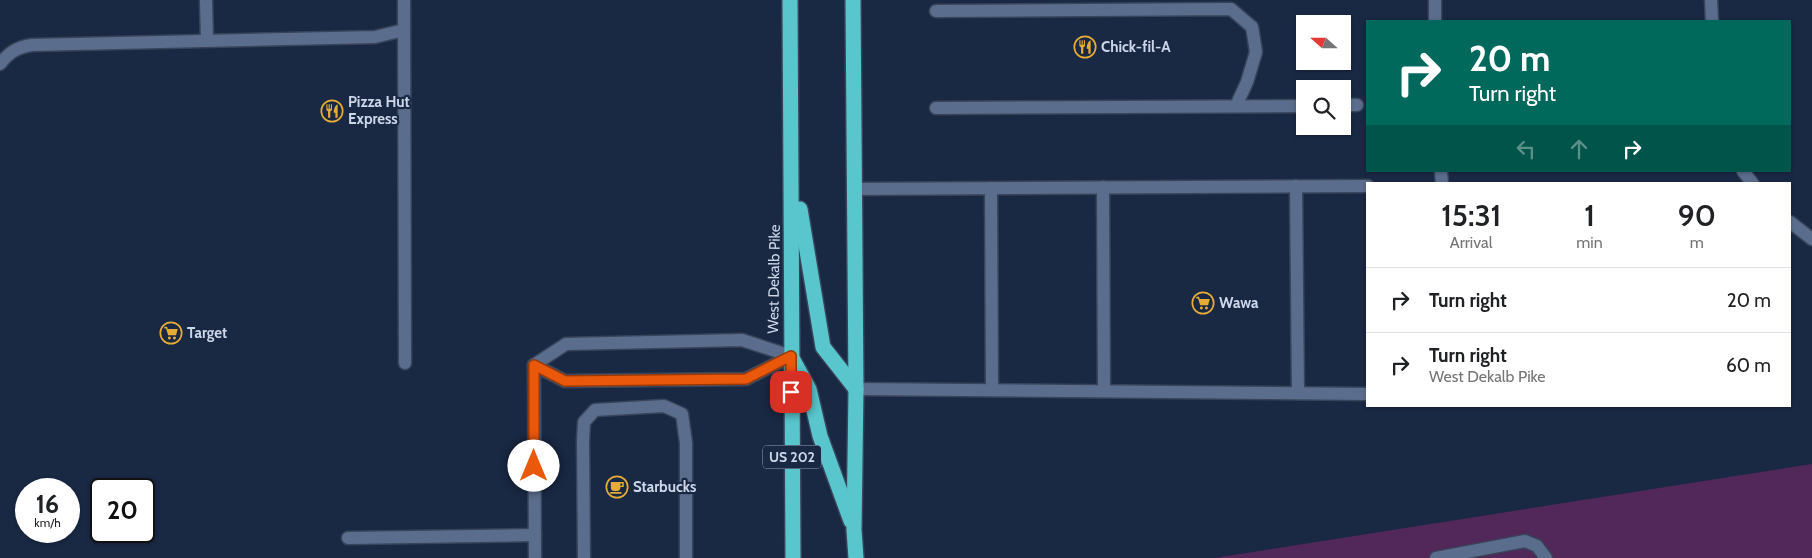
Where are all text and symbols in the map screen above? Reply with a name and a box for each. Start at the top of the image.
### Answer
north arrow [1296,15,1351,70]
map controls [1296,15,1351,135]
restaurant icon: Chick-fil-A [1073,35,1097,59]
text: 20 m [1469,37,1551,80]
place label: Chick-fil-A [1101,38,1171,56]
icon: right [1386,40,1451,105]
button: search [1296,80,1351,135]
text: Turn right [1469,80,1556,107]
place label: Pizza Hut Express [348,93,410,128]
restaurant icon: Pizza Hut Express [320,99,344,123]
icon: left [1512,135,1540,163]
icon: ahead [1565,135,1593,163]
icon: right [1618,135,1646,163]
text: 15:31 [1441,197,1501,234]
text: 1 [1584,197,1595,234]
text: 90 [1678,197,1716,234]
street label: West Dekalb Pike [764,224,784,334]
text: Arrival [1450,233,1492,252]
text: min [1576,233,1603,252]
text: m [1690,233,1704,252]
icon: right [1386,286,1414,314]
text: Turn right [1429,289,1507,312]
text: 20 m [1727,289,1771,312]
supermarket icon: Wawa [1191,291,1215,315]
place label: Wawa [1219,294,1259,312]
supermarket icon: Target [159,321,183,345]
place label: Target [187,324,227,342]
text: Turn right [1429,344,1507,367]
icon: right [1386,351,1414,379]
text: 60 m [1726,354,1771,377]
text: West Dekalb Pike [1429,367,1546,386]
pin [770,371,812,413]
icon: arrive [777,378,805,406]
position arrow [507,439,559,491]
road number: US 202 [763,446,821,468]
cafe icon: Starbucks [605,475,629,499]
speed limit sign: 20 [90,478,155,543]
place label: Starbucks [633,478,696,496]
text: 16 [36,489,59,519]
text: km/h [34,515,61,530]

